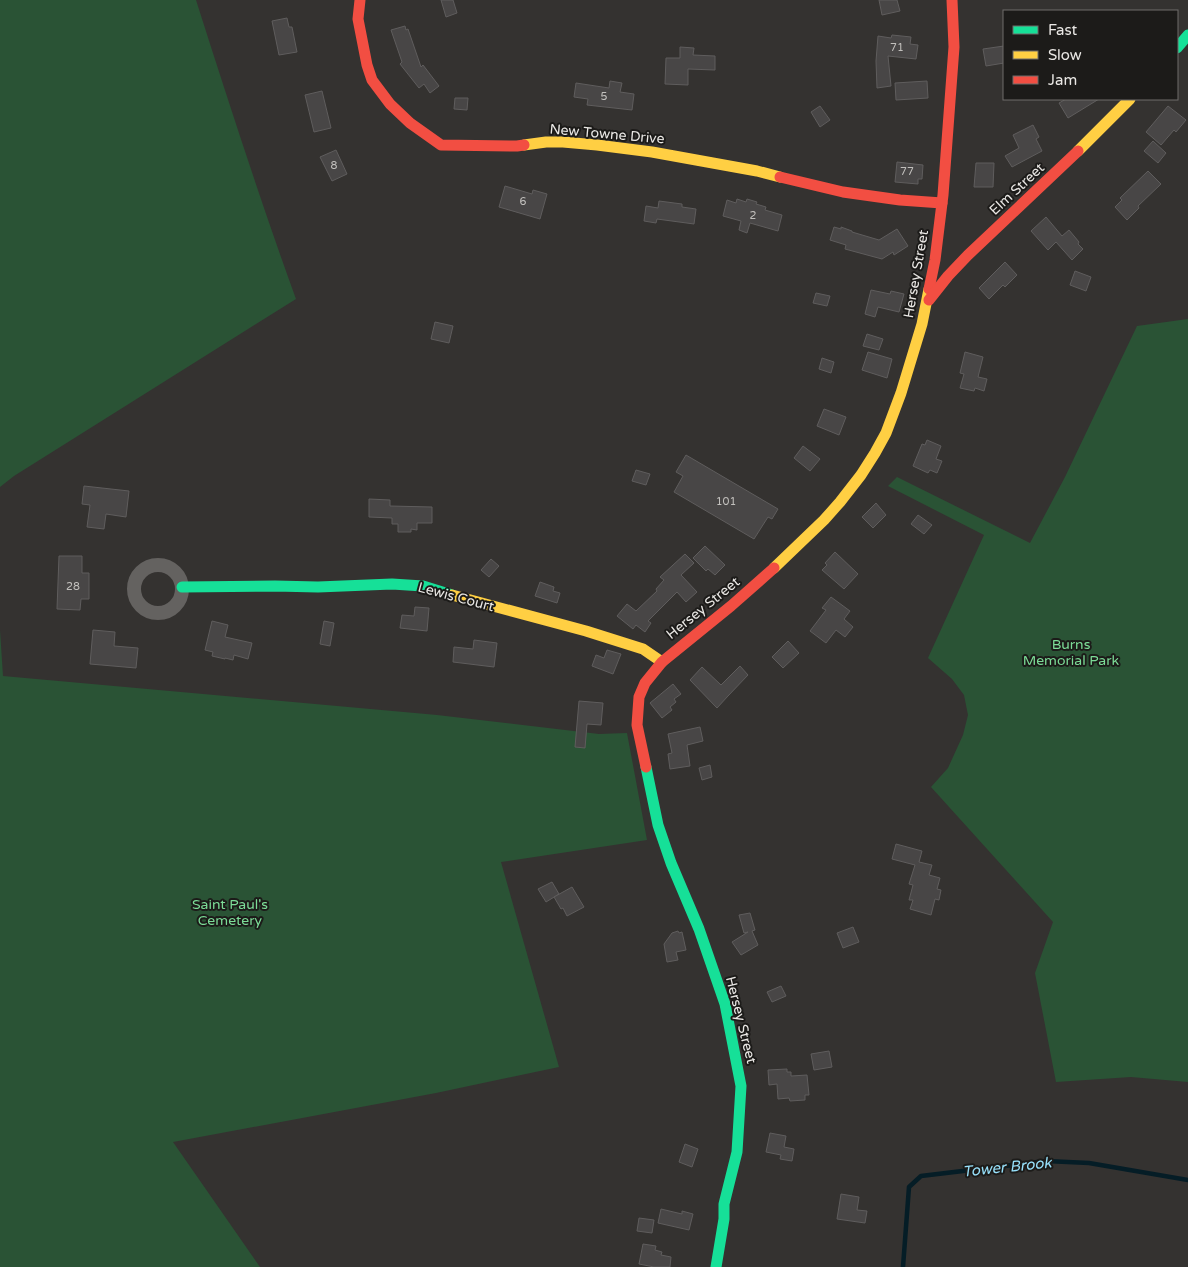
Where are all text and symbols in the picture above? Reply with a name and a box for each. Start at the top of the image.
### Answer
legend [1003,10,1178,100]
text: Fast [1048,21,1078,39]
house number: 71 [890,41,904,54]
text: Slow [1048,46,1082,64]
text: Jam [1048,71,1077,89]
house number: 5 [601,90,608,103]
street label: New Towne Drive [549,121,665,147]
house number: 8 [331,159,338,172]
street label: Elm Street [986,159,1048,219]
house number: 77 [900,165,914,178]
house number: 6 [520,195,527,208]
house number: 2 [750,209,757,222]
street label: Hersey Street [900,228,932,319]
house number: 101 [716,495,736,508]
street label: Hersey Street [663,573,744,643]
street label: Lewis Court [416,579,497,615]
house number: 28 [66,580,80,593]
park label: Burns Memorial Park [1023,636,1120,669]
park label: Saint Paul's Cemetery [192,896,268,929]
street label: Hersey Street [722,975,760,1066]
water label: Tower Brook [962,1153,1054,1181]

